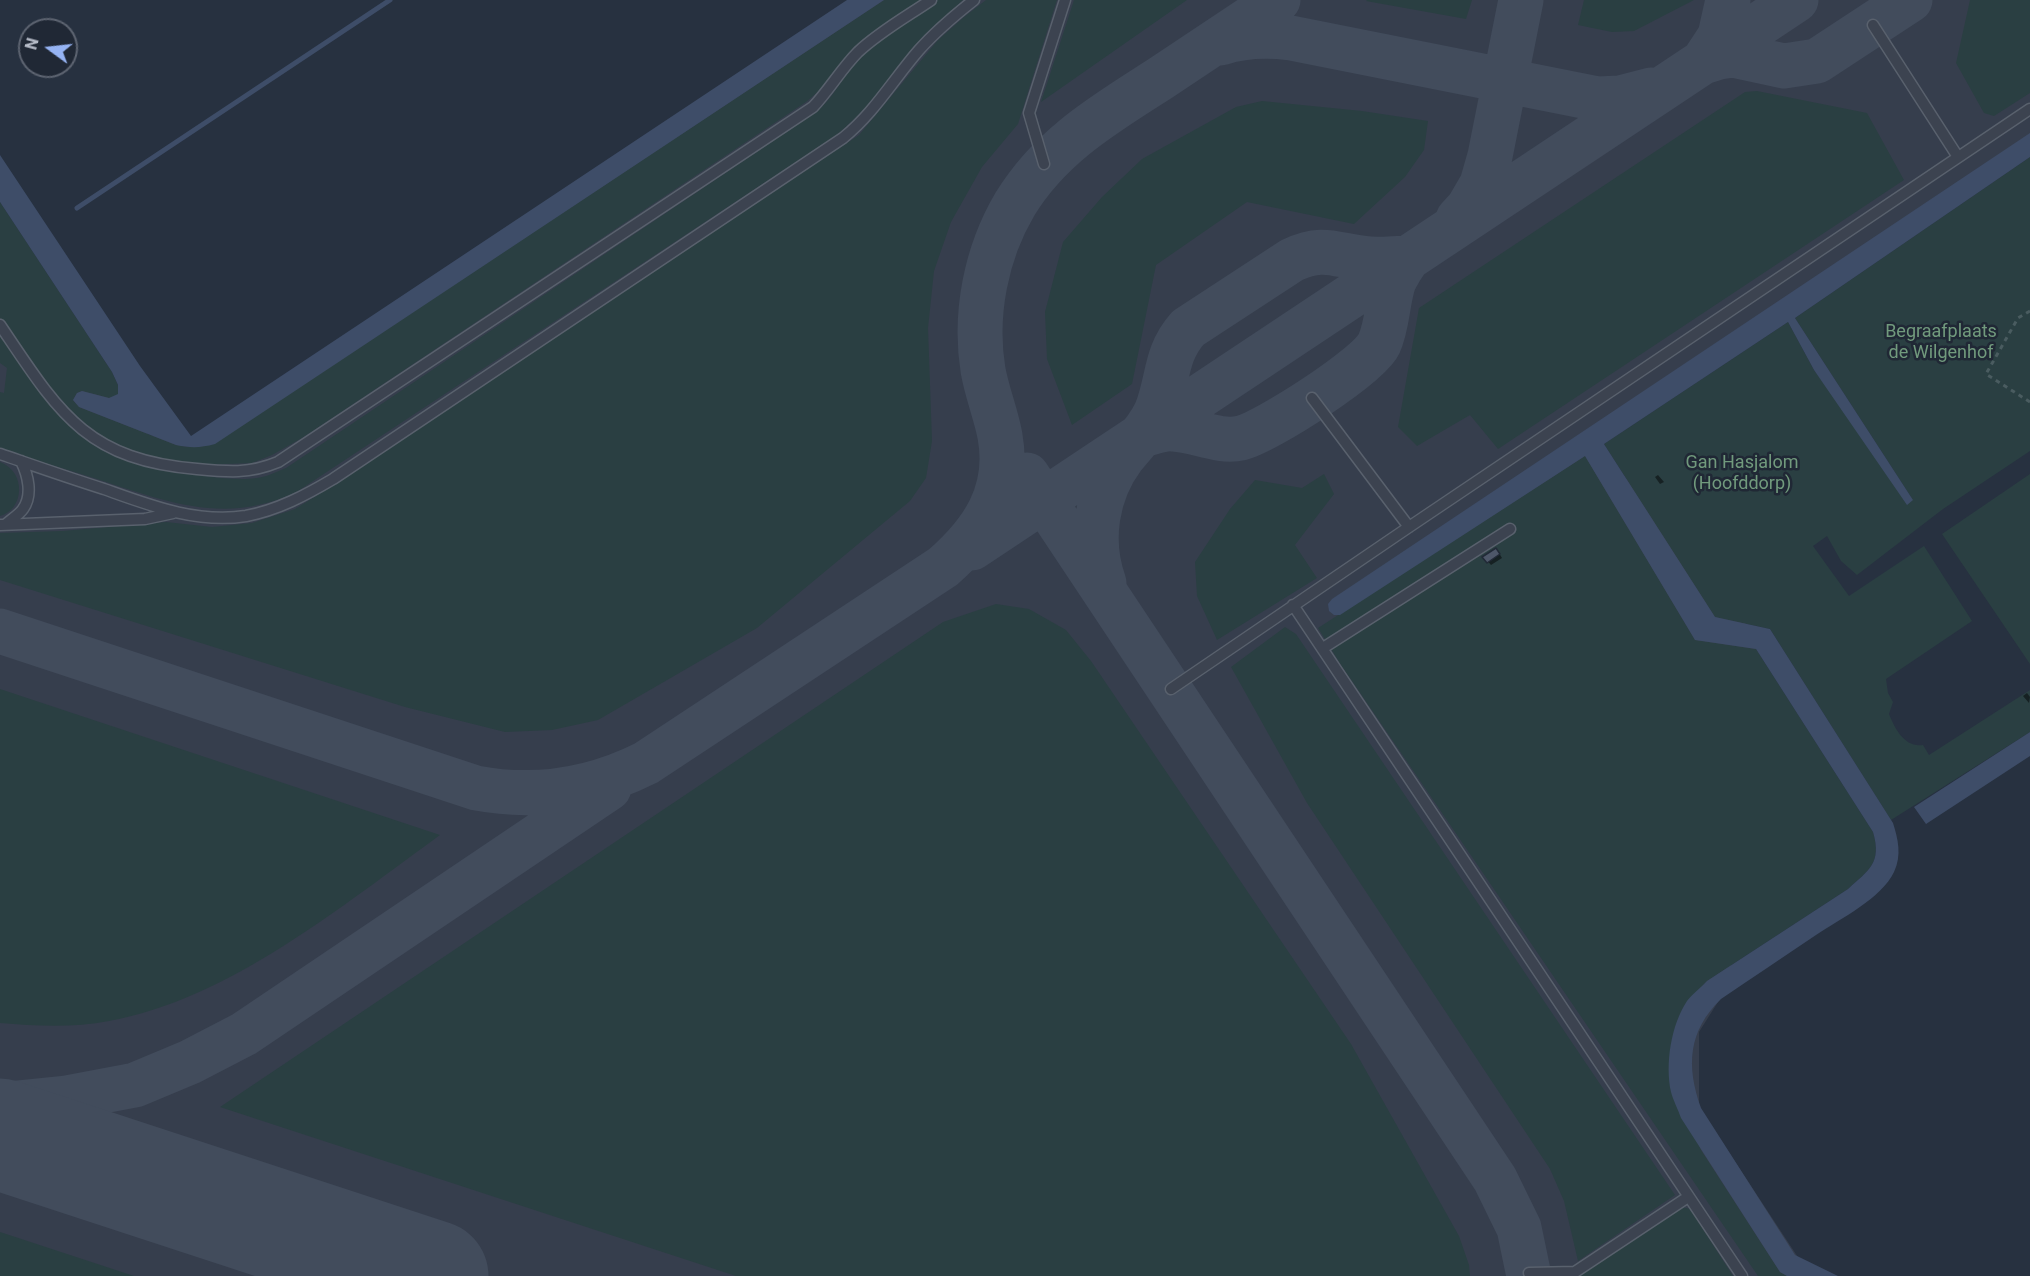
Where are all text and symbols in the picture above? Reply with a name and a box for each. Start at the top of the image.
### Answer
north arrow [18,18,78,78]
text: N [21,36,43,52]
park label: Begraafplaats de Wilgenhof [1885,321,1997,364]
park label: Gan Hasjalom (Hoofddorp) [1686,452,1798,494]

